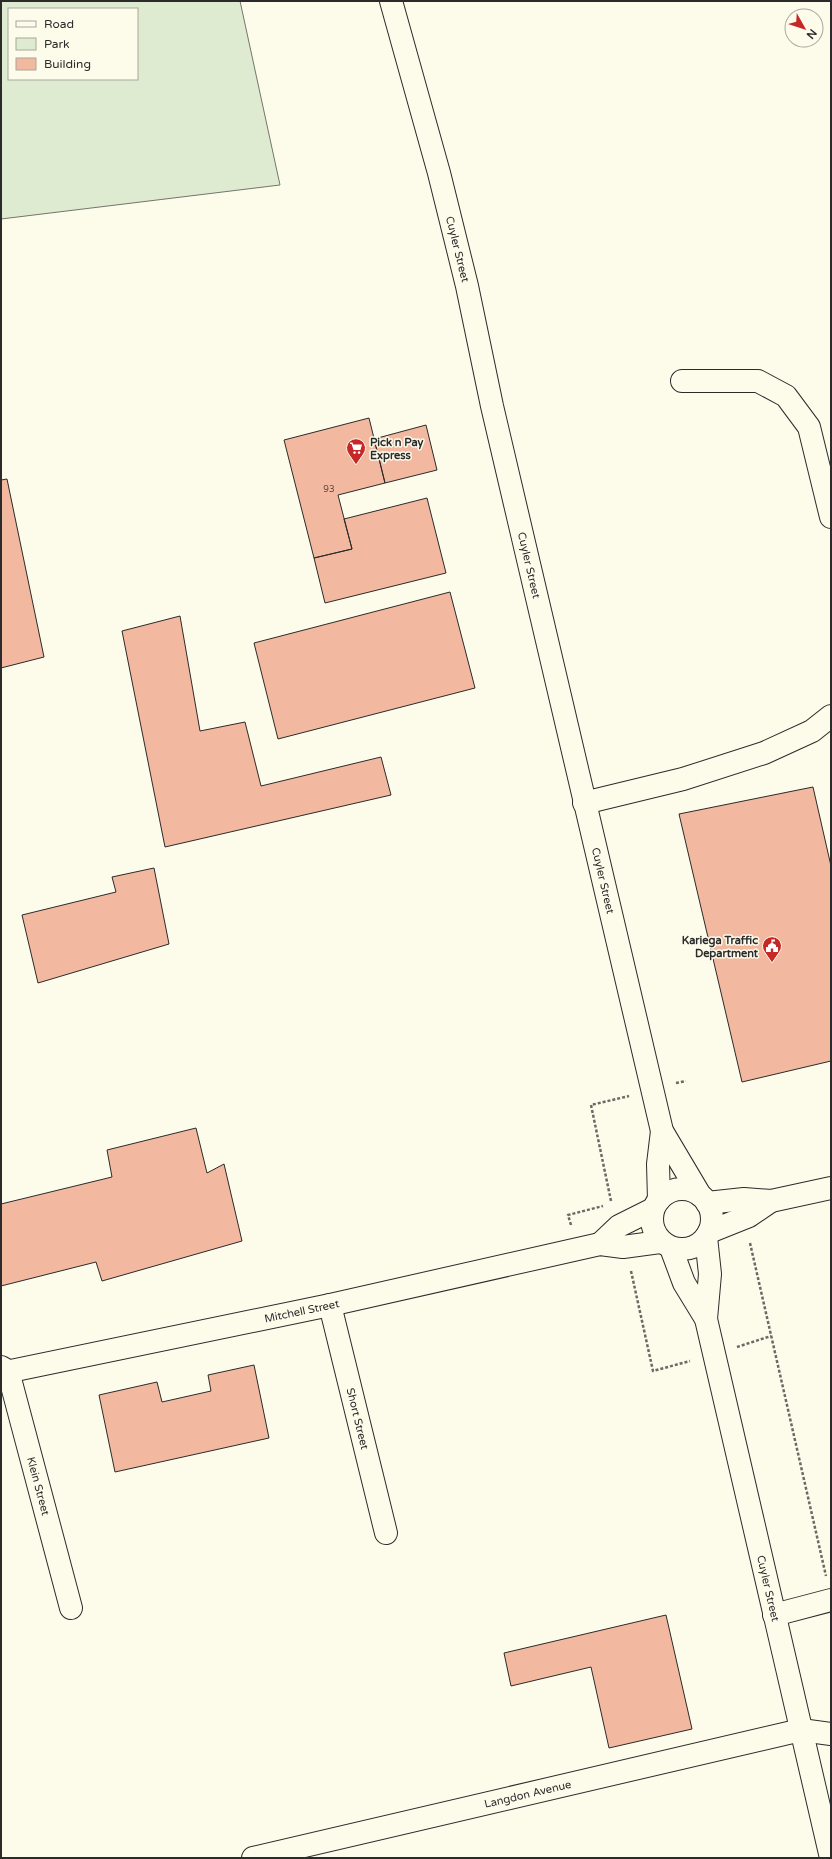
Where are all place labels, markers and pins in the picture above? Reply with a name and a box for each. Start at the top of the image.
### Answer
place label: Pick n Pay Express [370,436,424,463]
supermarket icon: Pick n Pay Express [345,437,367,465]
place label: Kariega Traffic Department [682,934,759,961]
public building icon: Kariega Traffic Department [761,935,783,963]

